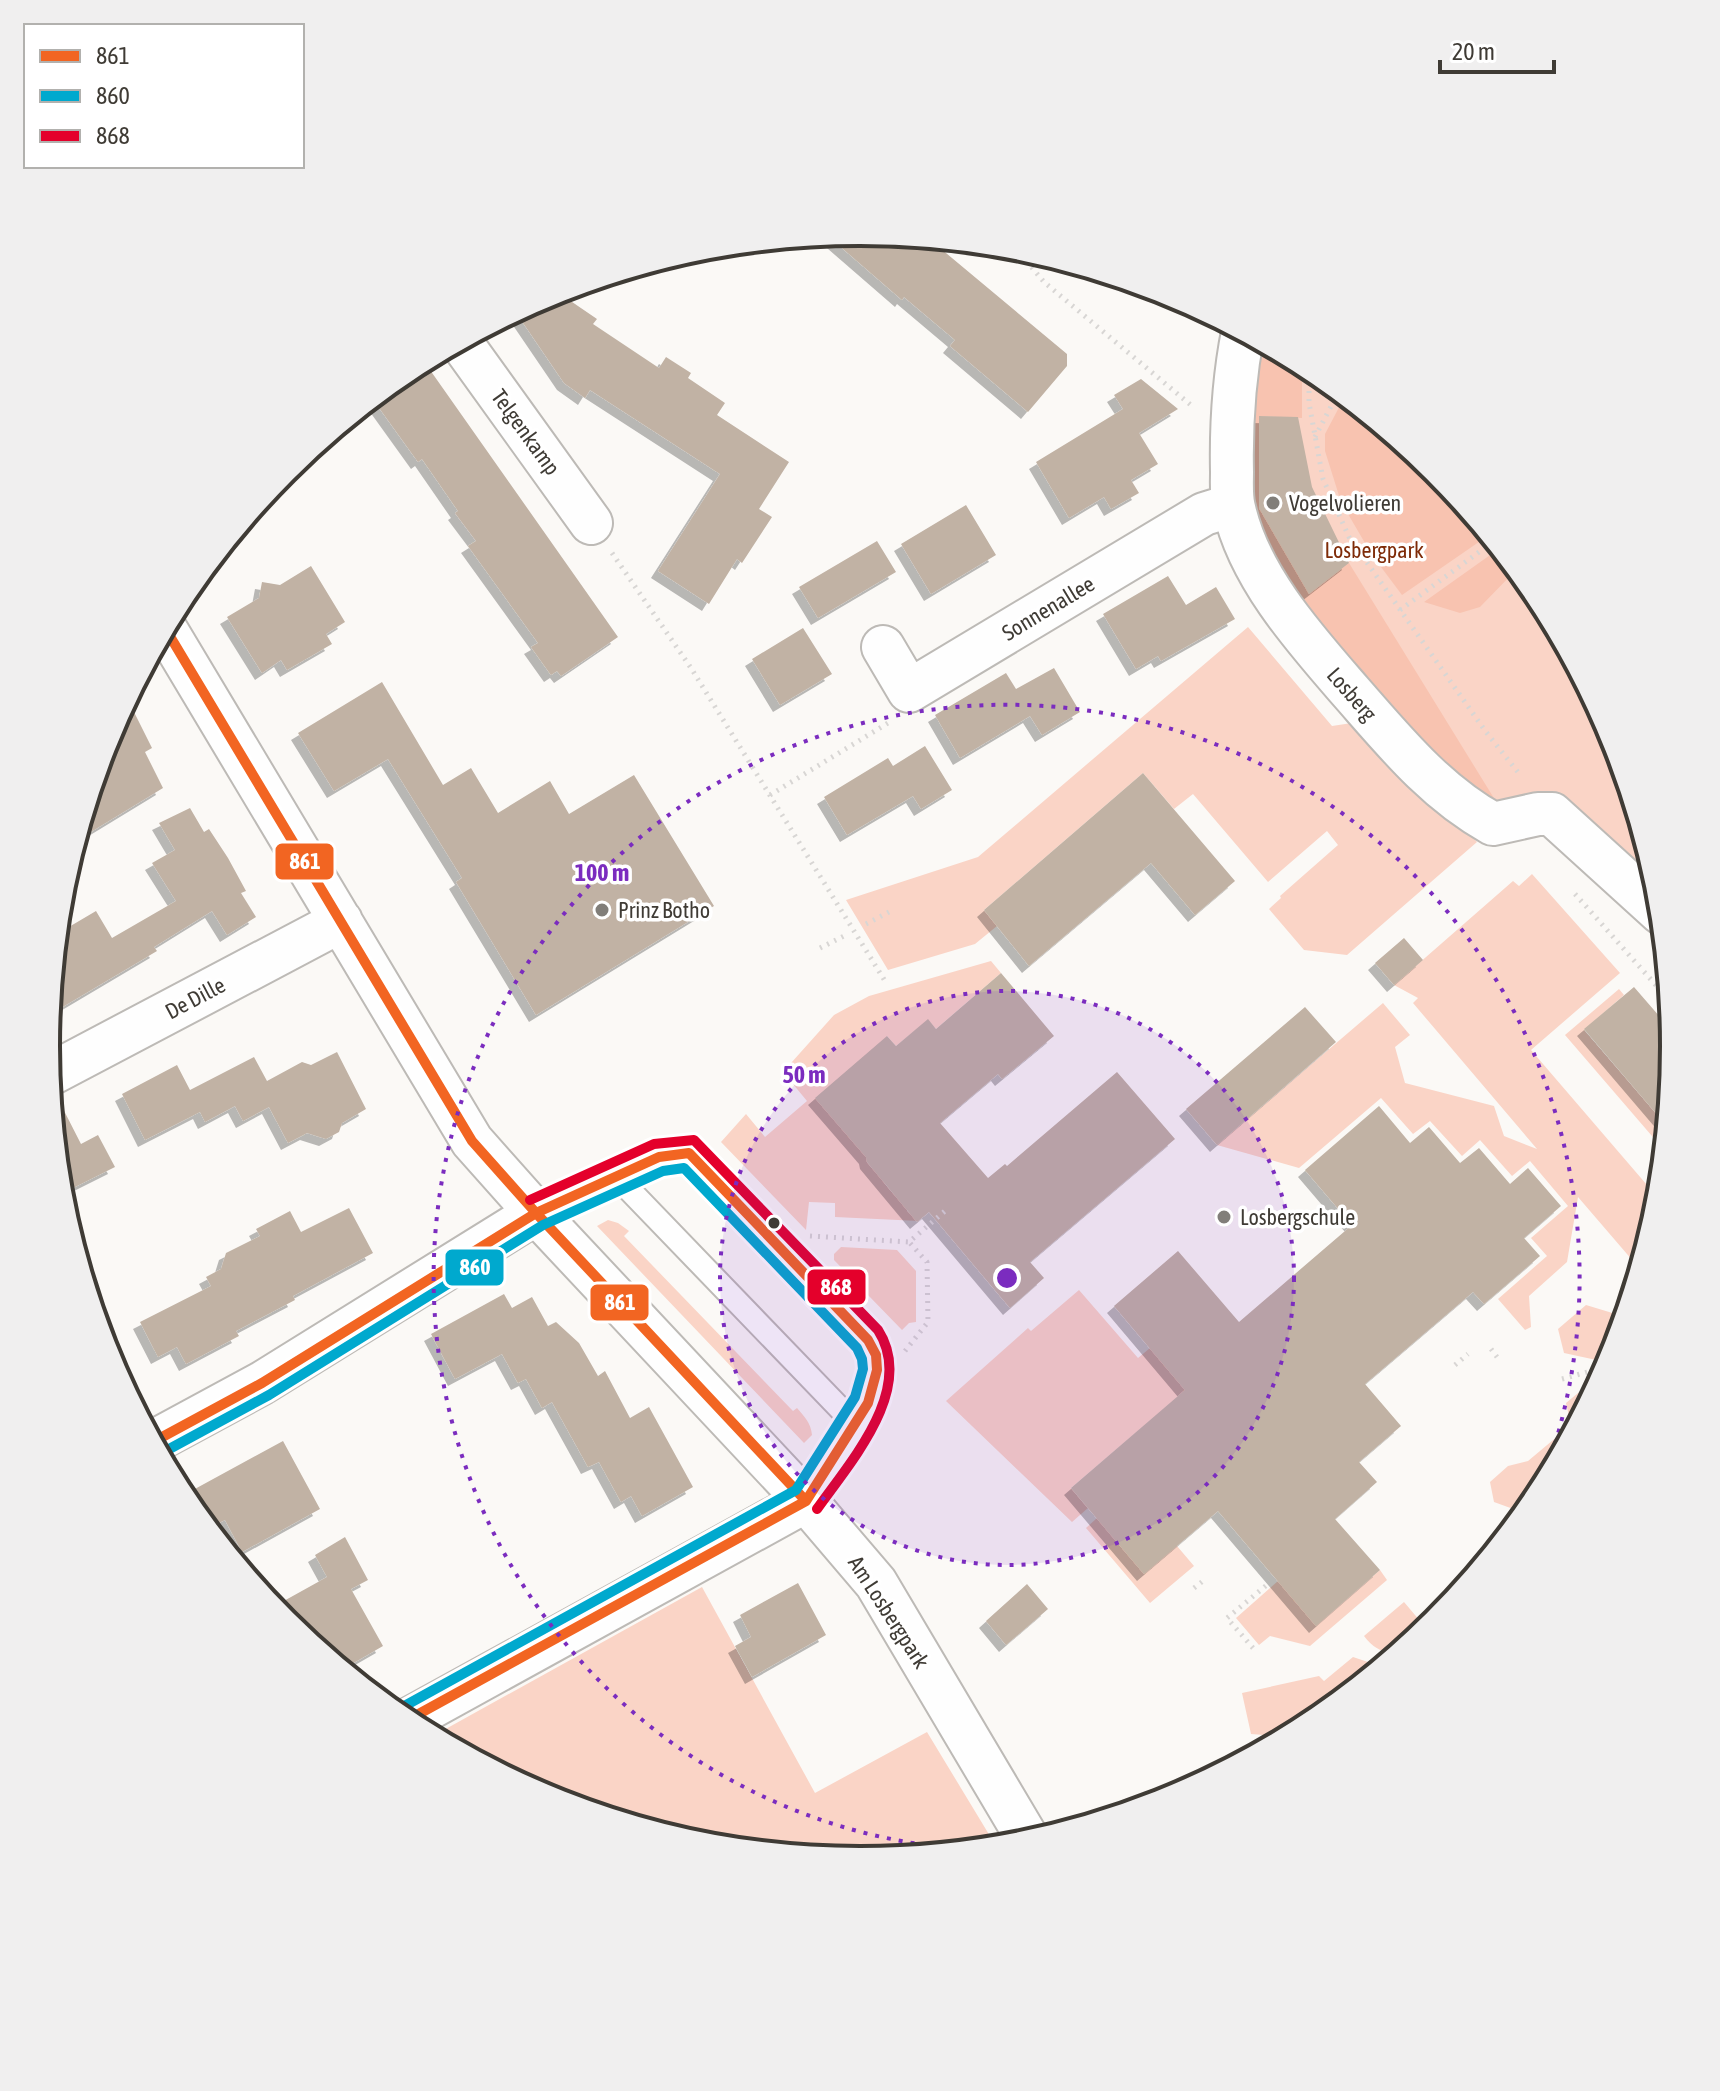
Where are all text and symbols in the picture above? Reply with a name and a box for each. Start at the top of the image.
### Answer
legend [24,24,304,168]
scale bar [1440,24,1554,74]
text: 20 m [1452,38,1495,65]
text: 861 [96,42,130,69]
text: 860 [96,82,130,109]
text: 868 [96,122,130,149]
street label: Telgenkamp [486,384,566,480]
place label: Vogelvolieren [1289,490,1401,516]
marker: Vogelvolieren [1264,494,1282,512]
park label: Losbergpark [1324,537,1424,563]
street label: Sonnenallee [997,570,1099,646]
street label: Losberg [1322,662,1383,726]
line badge: 861 [274,842,335,881]
text: 861 [289,848,321,874]
text: 100 m [575,859,629,886]
place label: Prinz Botho [618,897,710,923]
marker: Prinz Botho [593,901,611,919]
street label: De Dille [161,971,229,1025]
text: 50 m [782,1061,826,1088]
place label: Losbergschule [1240,1204,1355,1230]
marker: Losbergschule [1215,1208,1233,1226]
unlabelled marker [766,1215,782,1231]
line badge: 860 [444,1248,505,1287]
text: 860 [459,1254,491,1280]
centre of rings [993,1264,1021,1292]
line badge: 868 [806,1268,867,1306]
text: 868 [820,1274,852,1300]
line badge: 861 [589,1283,650,1322]
text: 861 [604,1289,636,1315]
street label: Am Losbergpark [843,1551,935,1673]

